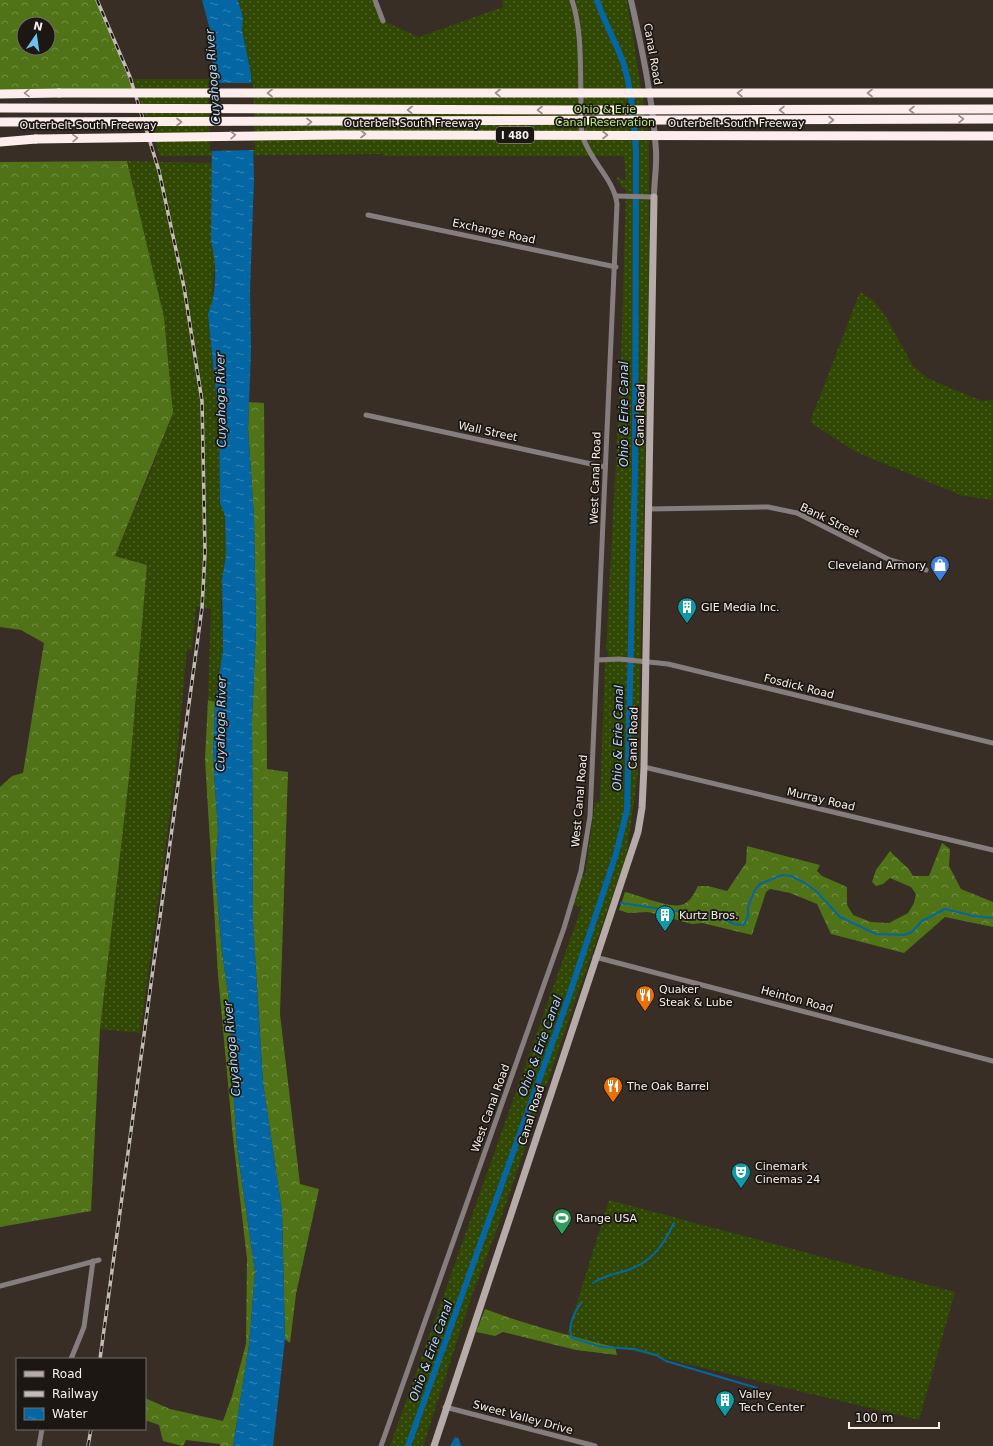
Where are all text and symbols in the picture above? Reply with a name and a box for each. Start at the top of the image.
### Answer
north arrow [16,16,56,56]
text: N [32,19,44,34]
street label: Canal Road [641,22,664,86]
water label: Cuyahoga River [203,28,223,125]
one-way arrow [24,89,30,97]
one-way arrow [267,89,273,97]
one-way arrow [495,89,501,97]
one-way arrow [737,89,743,97]
one-way arrow [867,89,873,97]
park label: Ohio & Erie Canal Reservation [555,103,655,129]
one-way arrow [407,106,413,114]
one-way arrow [537,106,543,114]
one-way arrow [779,106,785,114]
one-way arrow [909,106,915,114]
one-way arrow [958,115,964,123]
one-way arrow [828,116,834,124]
street label: Outerbelt South Freeway [344,117,481,130]
street label: Outerbelt South Freeway [668,117,805,130]
one-way arrow [176,118,182,126]
one-way arrow [306,118,312,126]
street label: Outerbelt South Freeway [20,119,157,132]
road number: I 480 [496,127,534,143]
one-way arrow [360,130,366,138]
one-way arrow [230,131,236,139]
one-way arrow [602,131,608,139]
one-way arrow [72,134,78,142]
street label: Exchange Road [451,216,537,247]
water label: Cuyahoga River [213,351,229,448]
water label: Ohio & Erie Canal [617,360,631,467]
street label: Canal Road [633,384,648,446]
street label: Wall Street [457,419,519,444]
street label: West Canal Road [587,431,604,525]
street label: Bank Street [798,500,862,541]
shop icon: Cleveland Armory [929,554,951,582]
place label: Cleveland Armory [828,559,926,572]
building icon: GIE Media Inc. [676,596,698,624]
place label: GIE Media Inc. [701,601,780,614]
street label: Fosdick Road [762,671,835,701]
water label: Cuyahoga River [213,675,229,772]
water label: Ohio & Erie Canal [610,684,626,791]
street label: Canal Road [626,707,641,769]
street label: West Canal Road [569,754,590,848]
street label: Murray Road [785,785,856,814]
building icon: Kurtz Bros. [654,904,676,932]
place label: Kurtz Bros. [679,909,739,922]
place label: Quaker Steak & Lube [659,983,733,1009]
restaurant icon: Quaker Steak & Lube [634,984,656,1012]
street label: Heinton Road [759,984,834,1015]
water label: Ohio & Erie Canal [515,993,565,1098]
water label: Cuyahoga River [221,1000,243,1097]
street label: West Canal Road [468,1062,512,1154]
restaurant icon: The Oak Barrel [602,1075,624,1103]
place label: The Oak Barrel [626,1080,709,1093]
street label: Canal Road [516,1084,547,1147]
place label: Cinemark Cinemas 24 [755,1160,820,1186]
theatre icon: Cinemark Cinemas 24 [730,1161,752,1189]
sports icon: Range USA [551,1207,573,1235]
place label: Range USA [576,1212,638,1225]
water label: Ohio & Erie Canal [406,1298,456,1403]
legend [16,1358,146,1430]
text: Road [52,1367,82,1381]
text: Railway [52,1387,98,1401]
place label: Valley Tech Center [738,1388,805,1414]
building icon: Valley Tech Center [714,1389,736,1417]
street label: Sweet Valley Drive [471,1398,574,1437]
scale bar [849,1404,939,1430]
text: Water [52,1407,88,1421]
text: 100 m [855,1411,893,1425]

